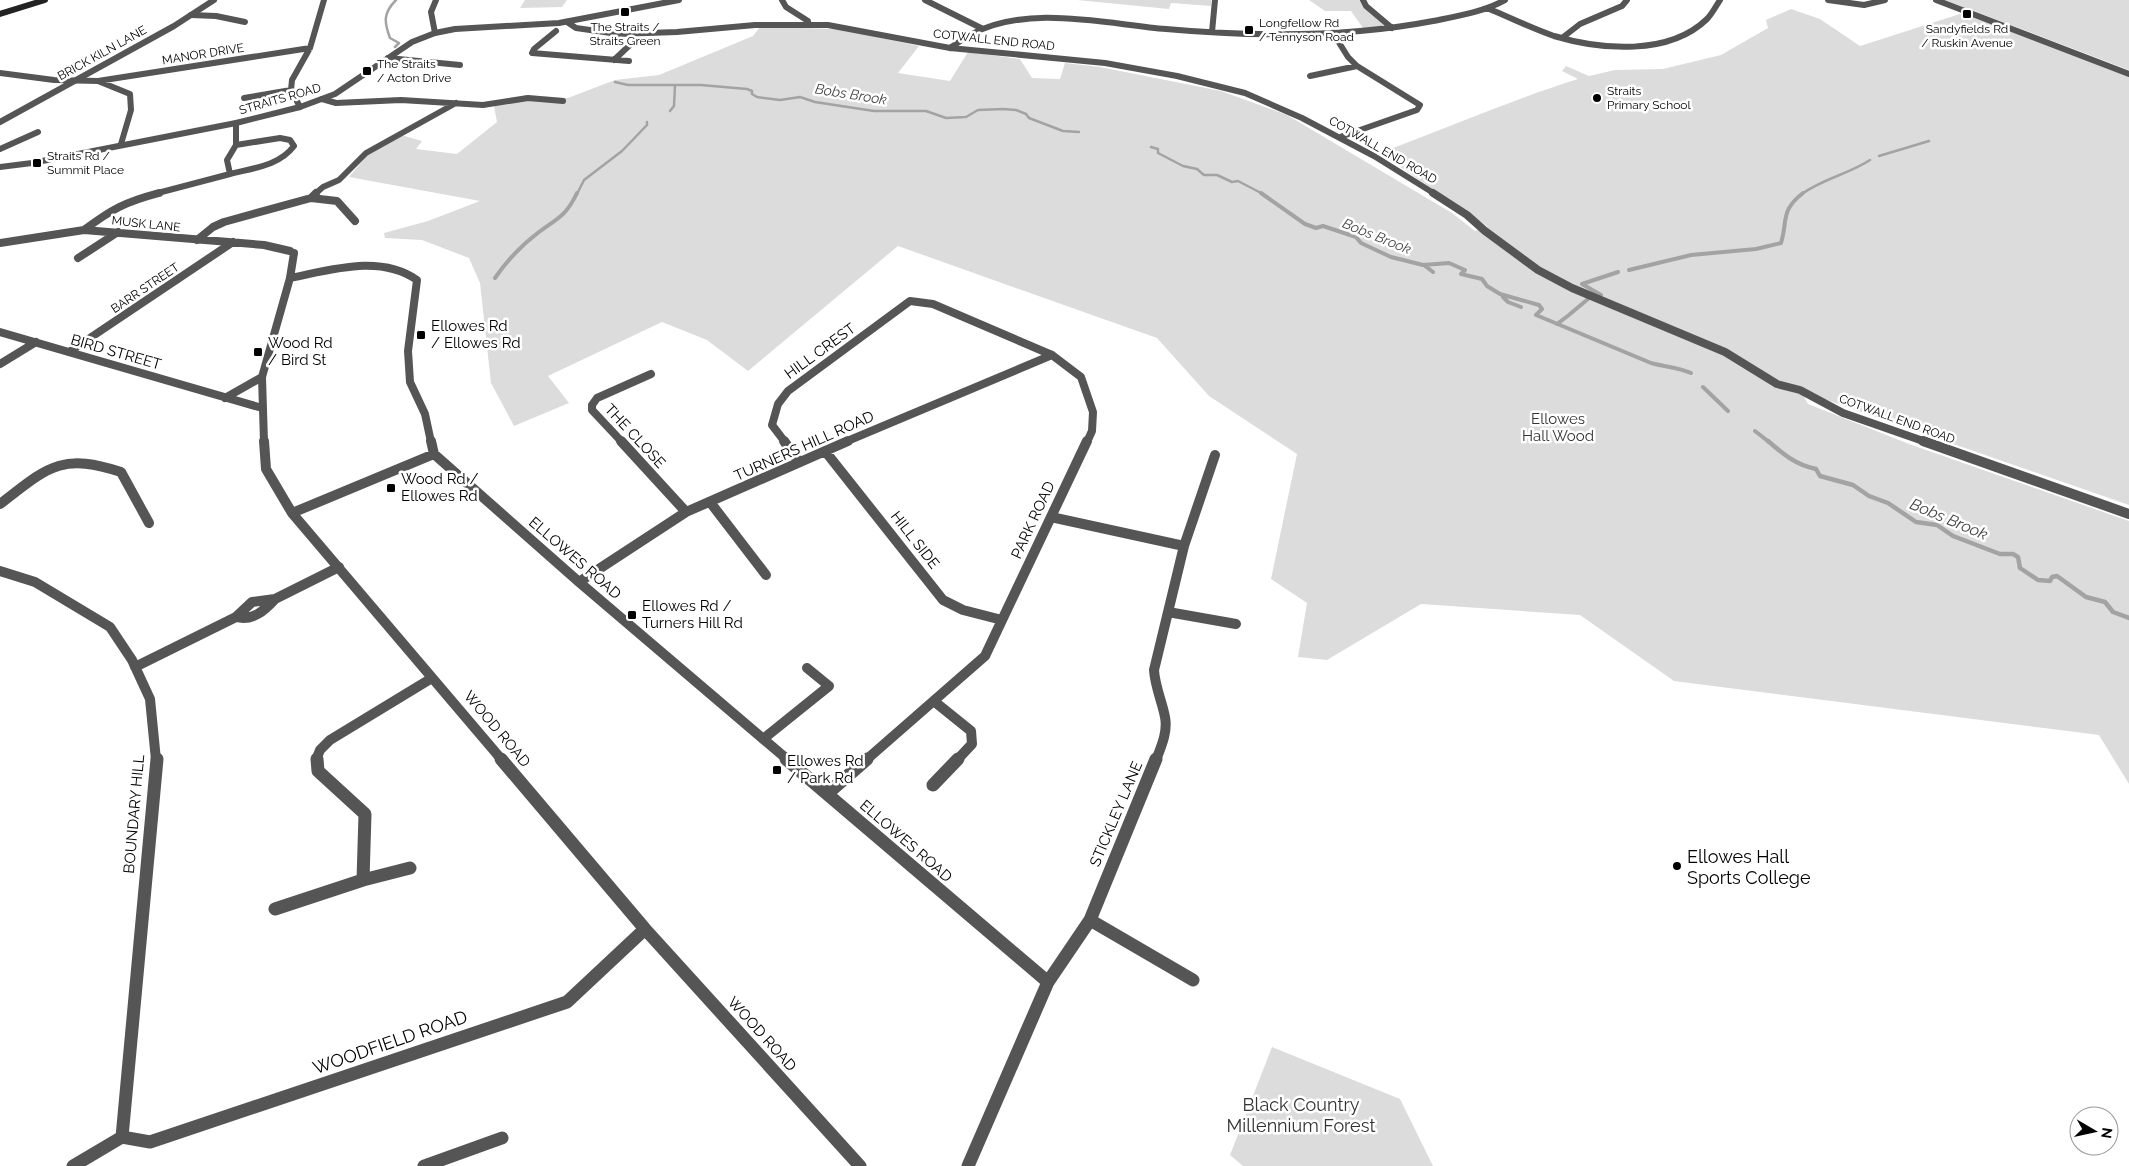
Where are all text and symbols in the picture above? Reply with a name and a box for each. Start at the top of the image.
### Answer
marker: The Straits / Straits Green [619,6,631,18]
marker: Sandyfields Rd / Ruskin Avenue [1961,8,1973,20]
place label: Longfellow Rd / Tennyson Road [1259,16,1354,44]
place label: The Straits / Straits Green [589,20,661,48]
place label: Sandyfields Rd / Ruskin Avenue [1921,22,2013,50]
street label: BRICK KILN LANE [55,23,149,83]
marker: Longfellow Rd / Tennyson Road [1243,24,1255,36]
street label: COTWALL END ROAD [932,27,1056,53]
street label: MANOR DRIVE [161,41,245,67]
place label: The Straits / Acton Drive [377,57,451,85]
marker: The Straits / Acton Drive [361,65,373,77]
water label: Bobs Brook [814,80,889,108]
street label: STRAITS ROAD [238,81,323,117]
place label: Straits Primary School [1607,84,1691,112]
marker: Straits Primary School [1591,92,1603,104]
street label: COTWALL END ROAD [1327,113,1440,187]
place label: Straits Rd / Summit Place [47,149,124,177]
marker: Straits Rd / Summit Place [31,157,43,169]
street label: MUSK LANE [111,213,181,235]
water label: Bobs Brook [1340,215,1414,257]
street label: BARR STREET [108,260,182,316]
place label: Ellowes Rd / Ellowes Rd [431,317,521,352]
street label: HILL CREST [781,319,859,383]
marker: Ellowes Rd / Ellowes Rd [415,329,427,341]
street label: BIRD STREET [69,330,163,374]
place label: Wood Rd / Bird St [268,334,333,369]
marker: Wood Rd / Bird St [252,346,264,358]
street label: COTWALL END ROAD [1837,392,1957,447]
street label: THE CLOSE [601,400,669,472]
street label: TURNERS HILL ROAD [731,407,877,485]
park label: Ellowes Hall Wood [1522,410,1594,445]
place label: Wood Rd / Ellowes Rd [401,470,478,505]
street label: PARK ROAD [1007,478,1059,562]
marker: Wood Rd / Ellowes Rd [385,482,397,494]
water label: Bobs Brook [1907,494,1991,544]
street label: HILL SIDE [887,508,943,572]
street label: ELLOWES ROAD [525,513,625,603]
place label: Ellowes Rd / Turners Hill Rd [642,597,743,632]
marker: Ellowes Rd / Turners Hill Rd [626,609,638,621]
street label: WOOD ROAD [460,687,534,771]
place label: Ellowes Rd / Park Rd [787,752,864,787]
street label: BOUNDARY HILL [120,754,148,874]
street label: STICKLEY LANE [1086,759,1146,869]
marker: Ellowes Rd / Park Rd [771,764,783,776]
street label: ELLOWES ROAD [856,796,956,886]
place label: Ellowes Hall Sports College [1687,846,1811,888]
marker: Ellowes Hall Sports College [1671,860,1683,872]
street label: WOOD ROAD [724,993,800,1075]
street label: WOODFIELD ROAD [310,1006,470,1078]
park label: Black Country Millennium Forest [1227,1094,1375,1136]
north arrow [2069,1106,2119,1156]
text: N [2098,1127,2116,1140]

